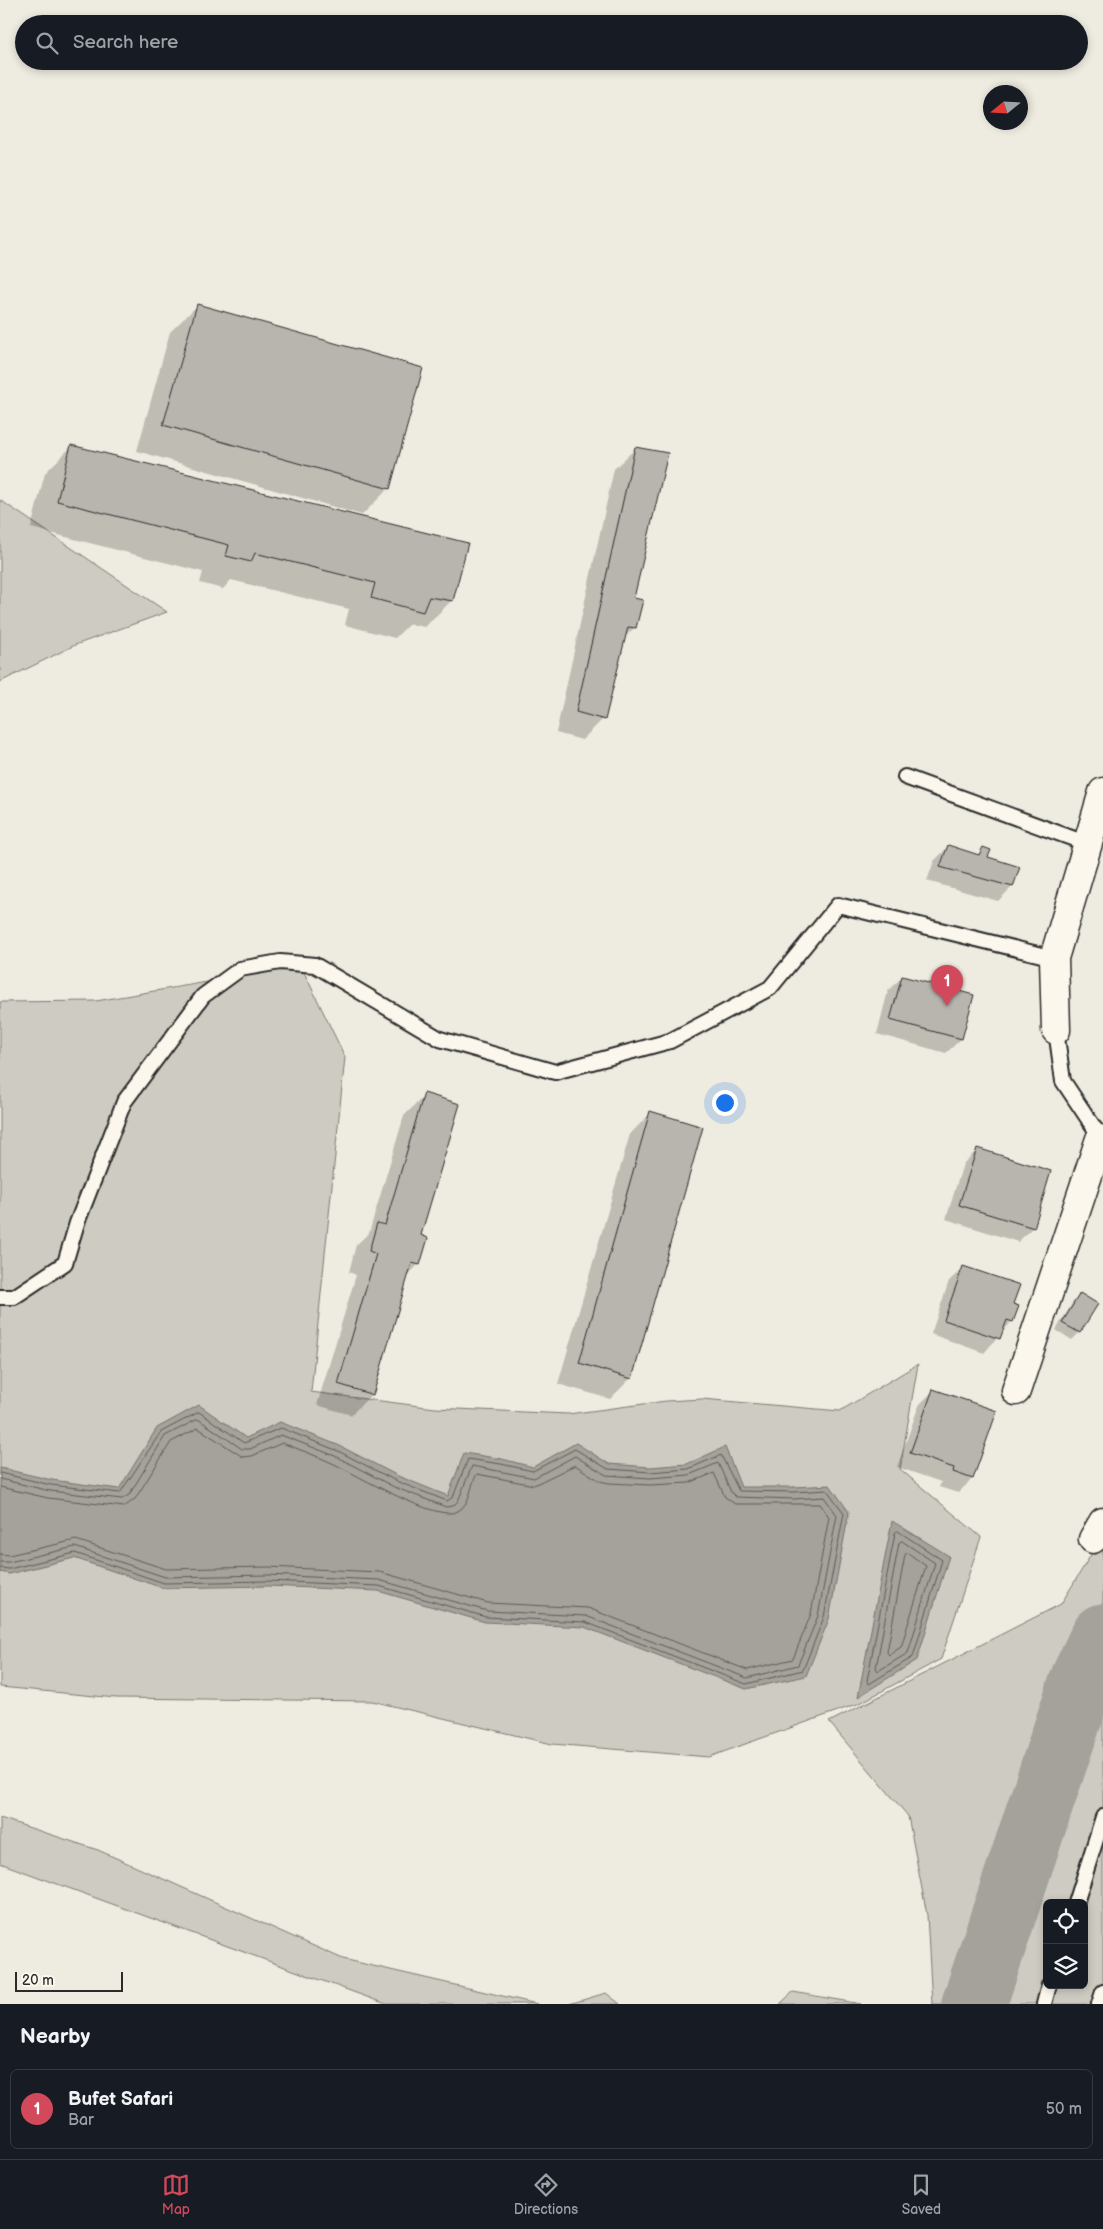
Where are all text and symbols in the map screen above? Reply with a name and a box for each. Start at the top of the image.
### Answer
search box [15,15,1088,70]
icon: search [33,29,61,57]
text: Search here [73,31,178,54]
north arrow [983,85,1028,130]
pin: 1 [931,965,963,1006]
your location [712,1090,738,1116]
map controls [1043,1899,1088,1989]
button: locate [1043,1899,1088,1944]
button: layers [1043,1944,1088,1989]
scale bar [15,1969,122,1992]
text: 20 m [22,1972,54,1989]
text: Nearby [20,2024,90,2049]
text: Bufet Safari [68,2088,173,2111]
text: 1 [34,2100,40,2119]
text: 50 m [1046,2100,1082,2119]
text: Bar [68,2111,94,2130]
tab: Map [162,2171,190,2218]
tab: Directions [514,2171,578,2218]
tab: Saved [902,2171,941,2218]

